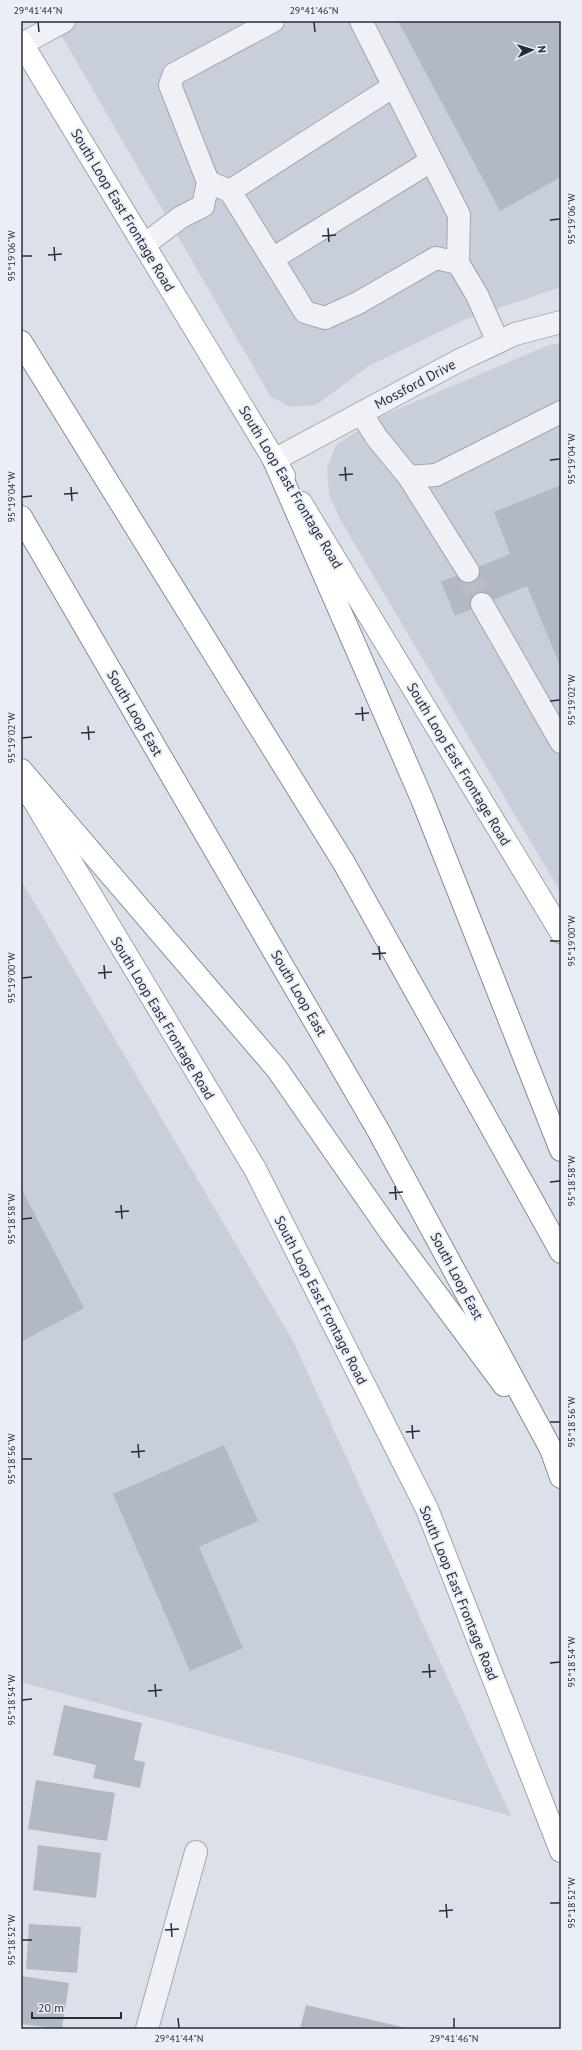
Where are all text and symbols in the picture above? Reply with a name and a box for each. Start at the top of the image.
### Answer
text: 29°41'44"N [13,4,63,17]
text: 29°41'46"N [289,4,339,17]
north arrow [512,30,552,70]
text: N [535,45,549,53]
street label: South Loop East Frontage Road [67,125,179,295]
text: 95°19'06"W [565,193,578,245]
text: 95°19'06"W [5,230,18,282]
street label: Mossford Drive [371,355,459,413]
street label: South Loop East Frontage Road [235,402,347,572]
text: 95°19'04"W [565,433,578,485]
text: 95°19'04"W [5,471,18,523]
street label: South Loop East [103,667,167,759]
text: 95°19'02"W [565,674,578,726]
street label: South Loop East Frontage Road [403,679,515,849]
text: 95°19'02"W [5,712,18,764]
text: 95°19'00"W [565,915,578,967]
street label: South Loop East Frontage Road [107,933,219,1103]
street label: South Loop East [267,947,331,1039]
text: 95°19'00"W [5,952,18,1004]
text: 95°18'58"W [565,1155,578,1207]
text: 95°18'58"W [5,1193,18,1245]
street label: South Loop East Frontage Road [271,1213,371,1387]
street label: South Loop East [426,1229,488,1323]
text: 95°18'56"W [565,1396,578,1448]
text: 95°18'56"W [5,1433,18,1485]
street label: South Loop East Frontage Road [416,1503,502,1683]
text: 95°18'54"W [565,1636,578,1688]
text: 95°18'54"W [5,1674,18,1726]
text: 95°18'52"W [565,1877,578,1929]
text: 95°18'52"W [5,1914,18,1966]
scale bar [32,1994,121,2020]
text: 20 m [38,2000,64,2015]
text: 29°41'44"N [154,2032,204,2045]
text: 29°41'46"N [429,2032,479,2045]

